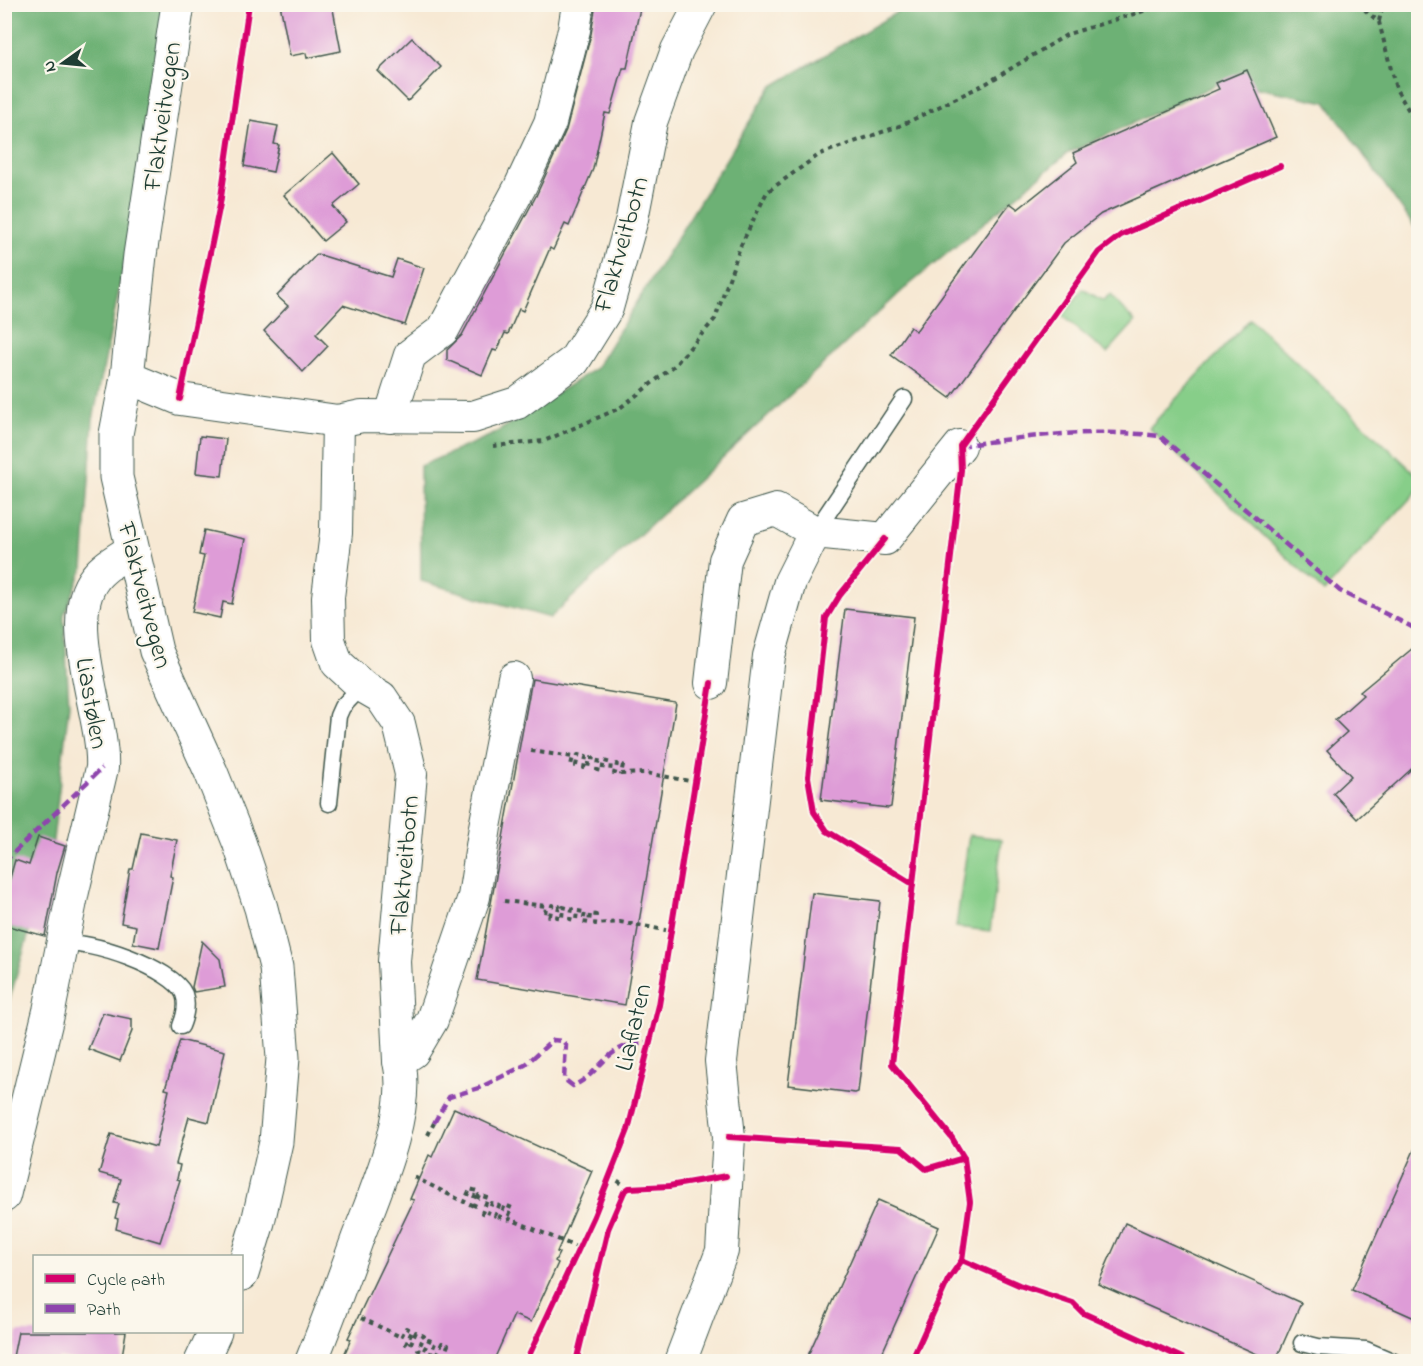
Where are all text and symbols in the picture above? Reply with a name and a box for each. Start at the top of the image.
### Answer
north arrow [33,33,93,93]
street label: Flaktveitvegen [135,40,193,194]
text: N [37,58,63,75]
street label: Flaktveitbotn [585,172,660,318]
street label: Flaktveitvegen [105,518,181,673]
street label: Liastølen [63,655,117,752]
street label: Flaktveitbotn [381,794,431,938]
street label: Liaflaten [606,980,663,1075]
legend [33,1255,243,1333]
text: Cycle path [87,1268,165,1294]
text: Path [87,1298,121,1324]

